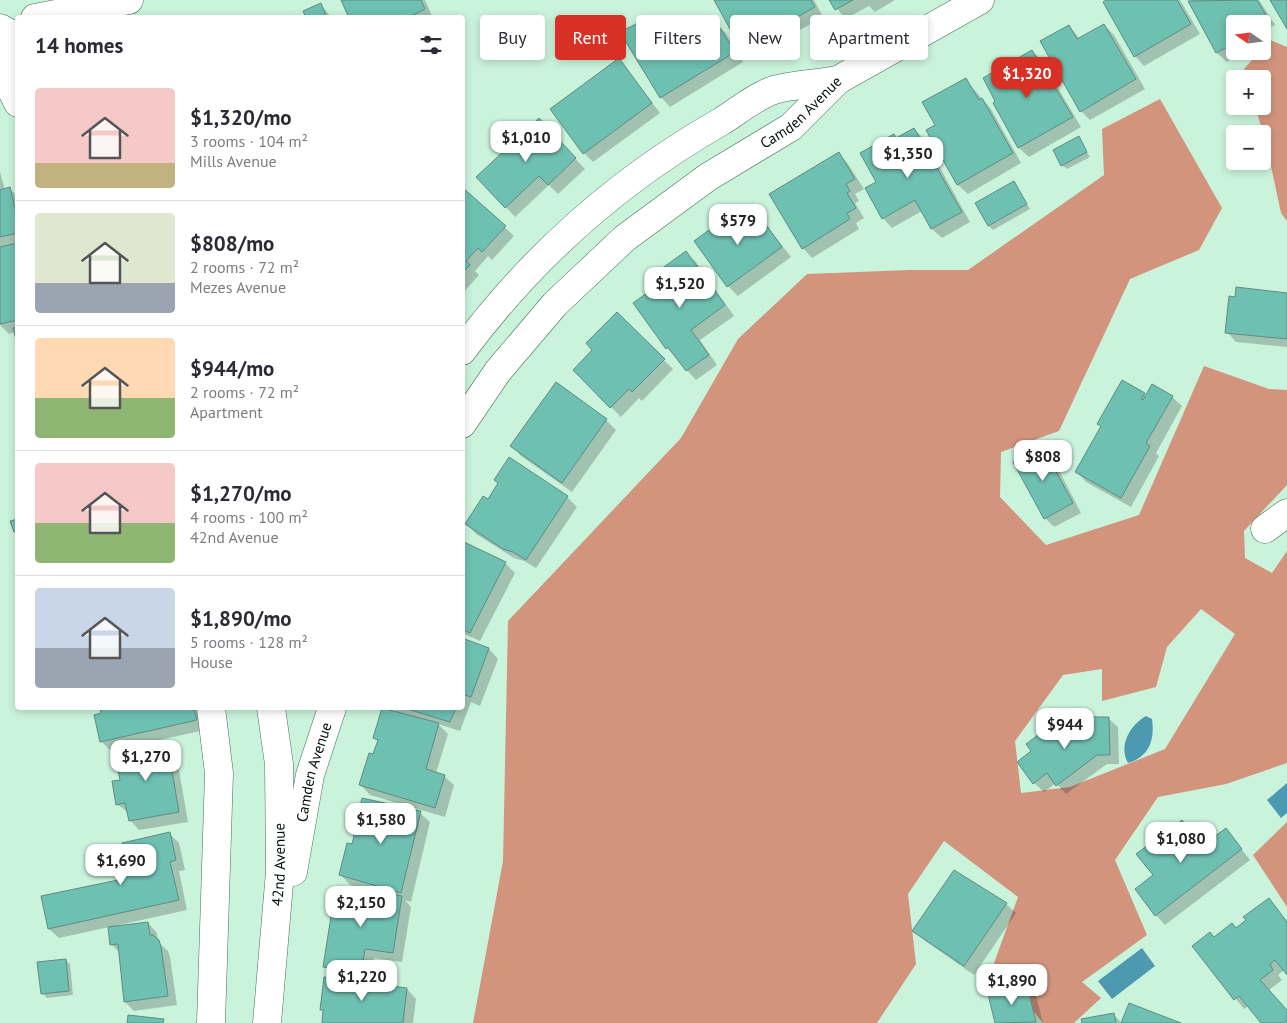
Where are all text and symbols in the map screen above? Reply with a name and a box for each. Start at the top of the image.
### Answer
chip: Buy [480,15,545,60]
chip: Rent [555,15,626,60]
chip: Filters [636,15,720,60]
chip: New [730,15,800,60]
chip: Apartment [810,15,928,60]
north arrow [1226,15,1271,60]
map controls [1226,15,1271,170]
icon: filters [417,31,445,59]
text: 14 homes [35,32,123,59]
pin: $1,320 [986,56,1068,99]
text: $1,320 [1002,63,1052,83]
button: + [1226,70,1271,115]
street label: Camden Avenue [756,72,845,152]
text: $1,320/mo [190,104,292,131]
icon: home [75,108,135,168]
pin: $1,010 [485,120,567,163]
button: − [1226,125,1271,170]
text: $1,010 [501,127,551,147]
text: 3 rooms · 104 m² [190,131,308,151]
pin: $1,350 [867,136,949,179]
text: $1,350 [883,143,933,163]
text: Mills Avenue [190,151,277,171]
pin: $579 [708,204,768,246]
text: $579 [720,210,756,230]
text: $808/mo [190,230,274,257]
icon: home [75,233,135,293]
text: 2 rooms · 72 m² [190,257,299,277]
pin: $1,520 [639,266,721,309]
text: $1,520 [655,273,705,293]
text: Mezes Avenue [190,277,286,297]
text: $944/mo [190,355,274,382]
icon: home [75,358,135,418]
text: 2 rooms · 72 m² [190,382,299,402]
text: Apartment [190,402,263,422]
pin: $808 [1013,440,1073,482]
text: $808 [1025,446,1061,466]
text: $1,270/mo [190,480,292,507]
icon: home [75,483,135,543]
text: 4 rooms · 100 m² [190,507,308,527]
text: 42nd Avenue [190,527,279,547]
text: $1,890/mo [190,605,292,632]
icon: home [75,608,135,668]
text: 5 rooms · 128 m² [190,632,308,652]
text: House [190,652,233,672]
pin: $944 [1035,708,1095,750]
text: $944 [1047,714,1083,734]
street label: Camden Avenue [292,720,336,823]
pin: $1,270 [105,740,187,782]
text: $1,270 [121,746,171,766]
pin: $1,580 [340,802,422,845]
text: $1,580 [356,809,406,829]
pin: $1,080 [1140,822,1222,864]
street label: 42nd Avenue [267,823,289,907]
text: $1,080 [1156,828,1206,848]
pin: $1,690 [80,844,162,886]
text: $1,690 [96,850,146,870]
pin: $2,150 [320,886,402,928]
text: $2,150 [336,892,386,912]
pin: $1,220 [321,960,403,1002]
pin: $1,890 [971,964,1053,1006]
text: $1,220 [337,966,387,986]
text: $1,890 [987,970,1037,990]

